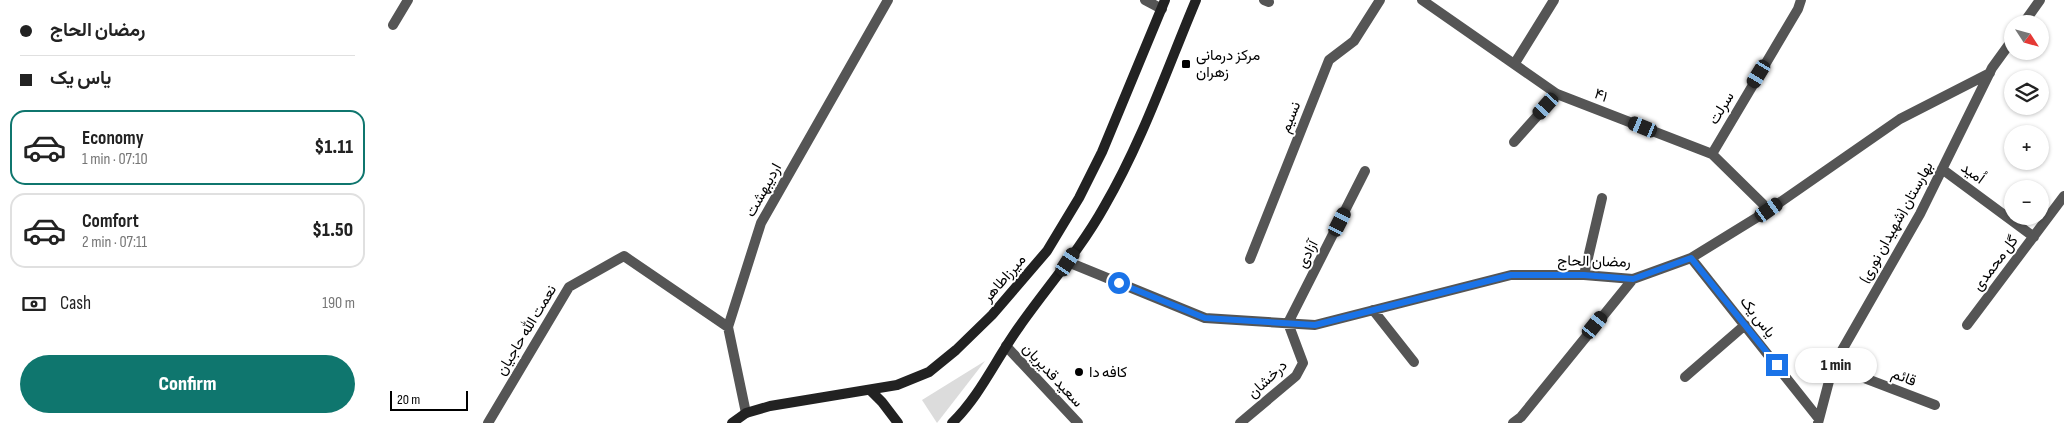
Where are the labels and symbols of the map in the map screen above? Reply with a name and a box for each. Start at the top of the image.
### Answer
north arrow [2004,15,2049,60]
place label: مرکز درمانی زهران [1196,46,1260,82]
car [1744,57,1773,91]
marker: مرکز درمانی زهران [1180,58,1192,70]
street label: ۴۱ [1591,84,1610,107]
street label: سرلت [1704,88,1739,128]
car [1530,90,1561,122]
street label: نسیم [1276,99,1305,136]
car [1626,114,1659,140]
street label: اُمید [1957,157,1989,188]
street label: بهارستان (شهیدان نوری) [1855,158,1938,286]
street label: اردیبهشت [741,160,786,220]
car [1752,195,1785,225]
car [1326,205,1353,239]
street label: گل محمدی [1968,232,2023,295]
street label: آزادی [1292,236,1323,271]
car [1053,245,1082,279]
street label: میرزاطاهر [978,251,1030,307]
street label: رمضان الحاج [1557,251,1631,273]
route start [1108,272,1130,294]
street label: نعمت الله حاجیان [492,281,561,379]
street label: یاس یک [1735,293,1780,342]
car [1579,309,1610,341]
street label: سعید قدیریان [1018,339,1087,411]
callout: 1 min [1795,348,1877,382]
route end [1766,354,1788,376]
street label: درخشان [1243,356,1291,403]
place label: کافه دا [1089,363,1128,382]
street label: قائم [1889,364,1919,391]
marker: کافه دا [1073,366,1085,378]
scale bar [390,388,467,411]

